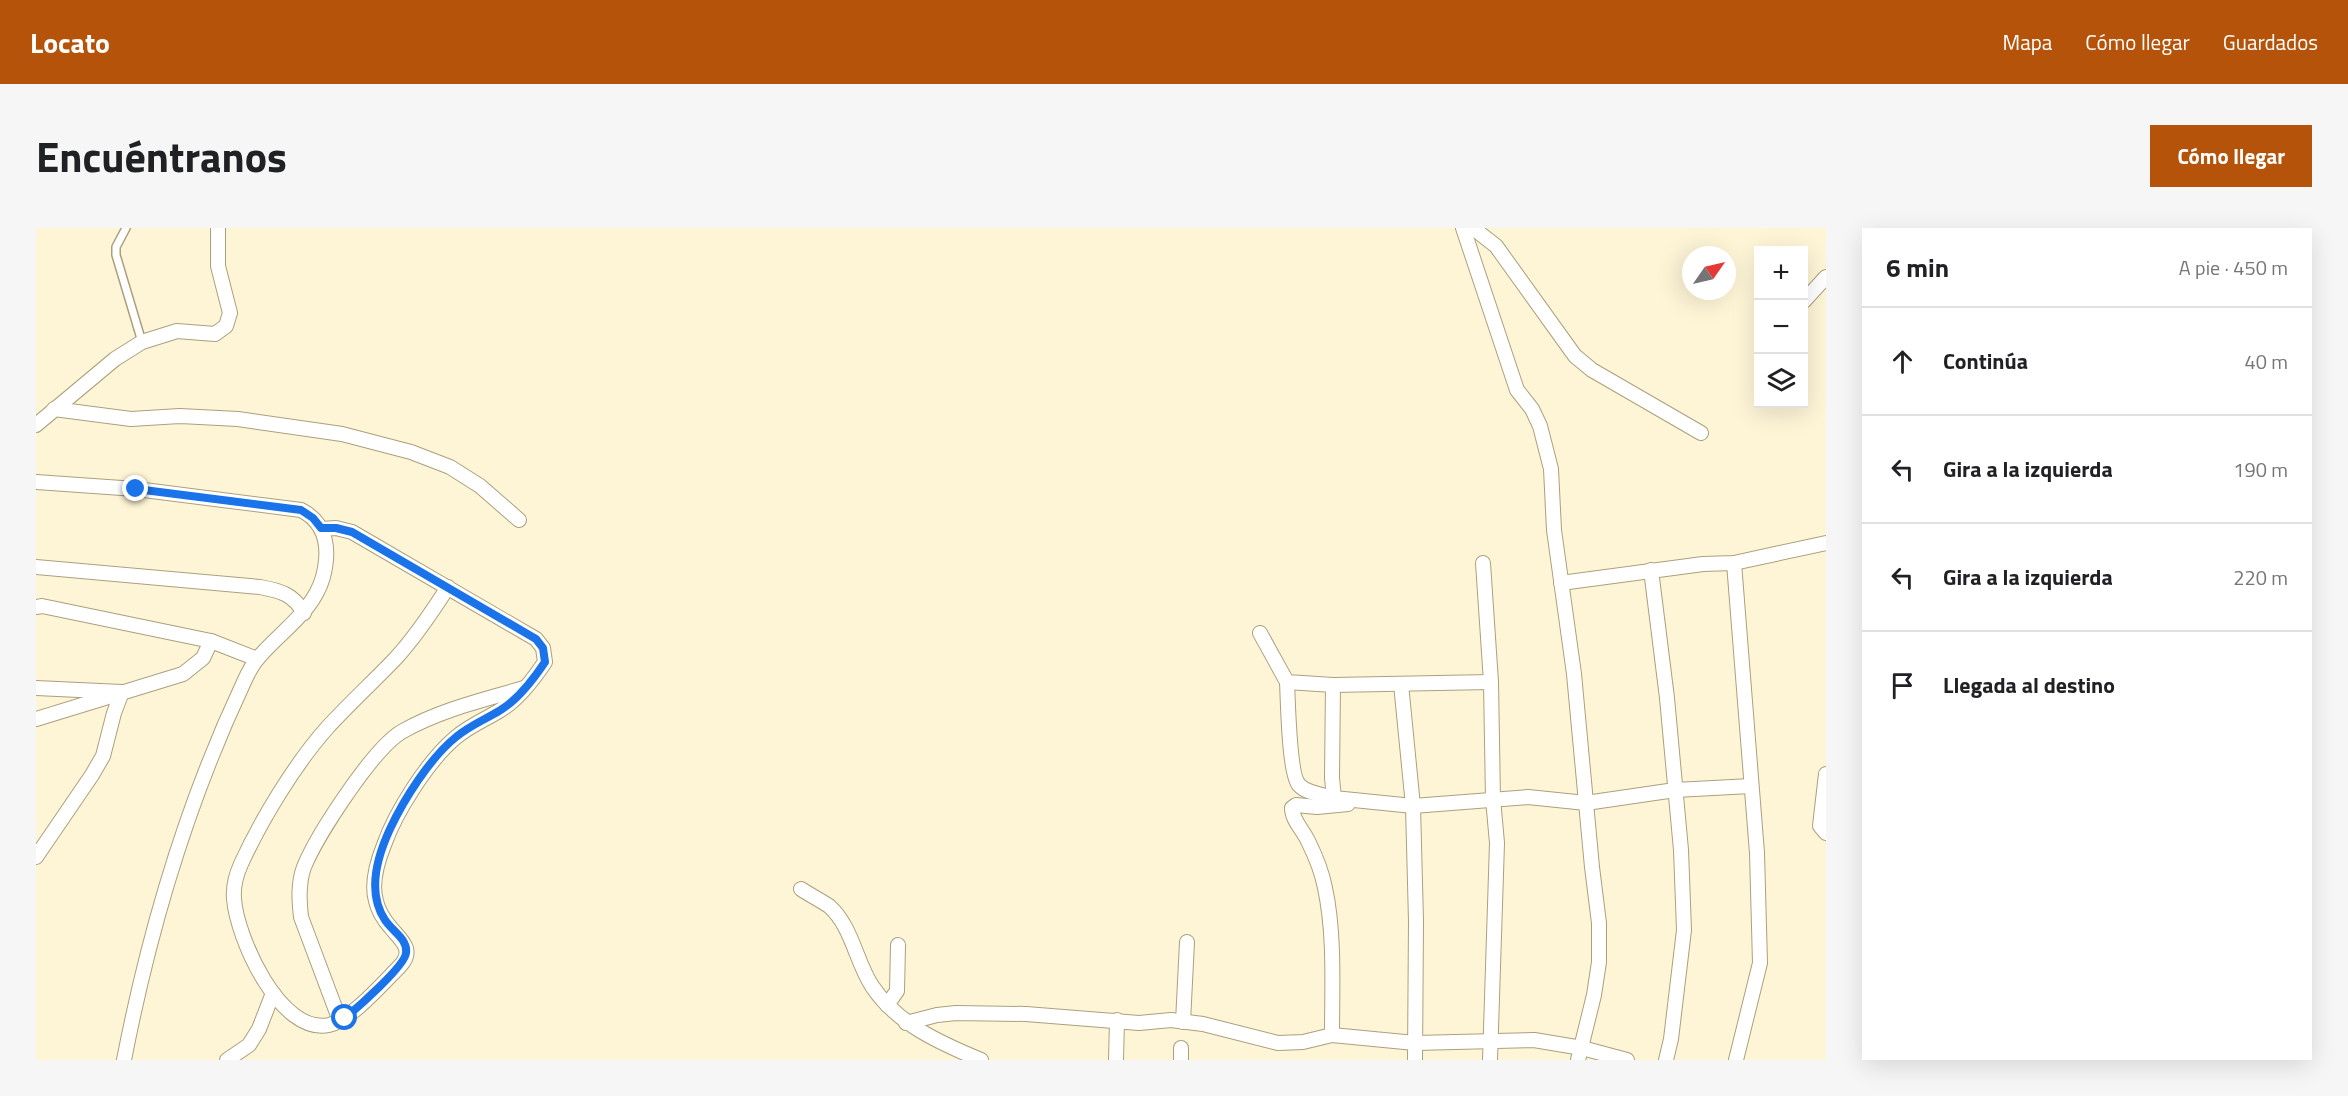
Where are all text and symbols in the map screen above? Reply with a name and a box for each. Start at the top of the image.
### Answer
text: Locato [30,21,110,64]
text: Mapa [2003,26,2052,58]
text: Cómo llegar [2085,26,2190,58]
text: Guardados [2223,26,2318,58]
text: Encuéntranos [36,124,287,188]
button: Cómo llegar [2150,125,2312,187]
north arrow [1682,246,1736,300]
map controls [1754,246,1808,408]
button: + [1754,246,1808,300]
text: 6 min [1886,248,1949,287]
text: A pie · 450 m [2179,252,2288,283]
button: − [1754,300,1808,354]
text: Continúa [1943,344,2028,378]
icon: ahead [1886,345,1919,378]
text: 40 m [2244,346,2288,377]
button: layers [1754,354,1808,408]
text: Gira a la izquierda [1943,452,2113,486]
icon: left [1886,453,1919,486]
text: 190 m [2233,454,2288,485]
route end [122,475,148,501]
text: Gira a la izquierda [1943,560,2113,594]
icon: left [1886,561,1919,594]
text: 220 m [2233,562,2288,593]
text: Llegada al destino [1943,668,2115,702]
icon: arrive [1886,669,1919,702]
route start [331,1004,357,1030]

